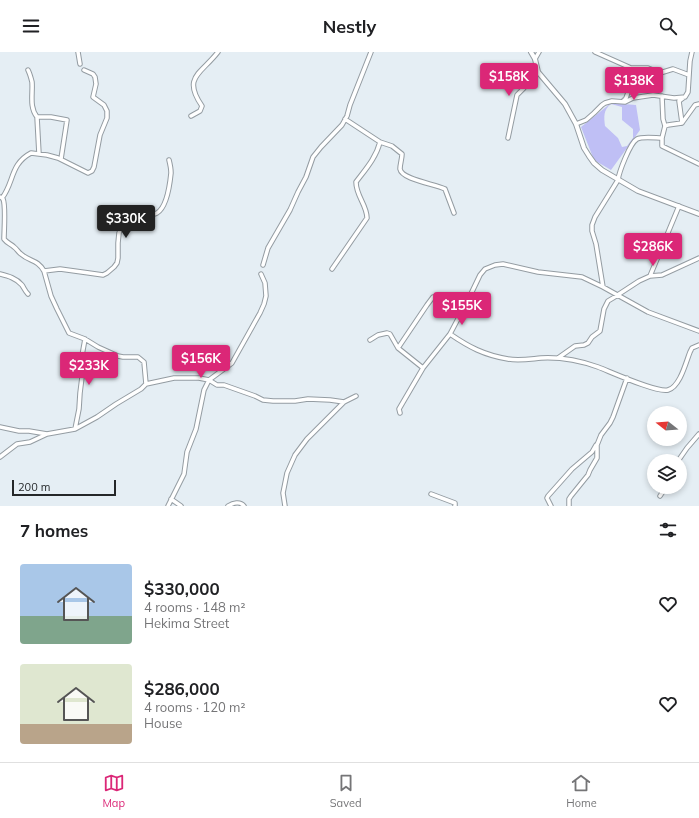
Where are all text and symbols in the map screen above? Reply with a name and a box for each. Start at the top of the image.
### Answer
icon: menu [20,15,42,37]
text: Nestly [323,15,376,38]
icon: search [657,15,679,37]
pin: $158K [481,63,537,97]
pin: $138K [606,67,662,101]
text: $158K [489,68,529,84]
text: $138K [614,72,654,88]
pin: $330K [98,205,154,239]
text: $330K [106,210,146,226]
pin: $286K [625,233,681,267]
text: $286K [633,238,673,254]
pin: $155K [434,292,490,326]
text: $155K [442,297,482,313]
pin: $156K [173,345,229,379]
text: $156K [181,350,221,366]
pin: $233K [61,352,117,386]
text: $233K [69,357,109,373]
north arrow [647,406,687,446]
map controls [647,406,687,494]
button: layers [647,454,687,494]
scale bar [12,478,116,497]
text: 200 m [18,480,50,494]
icon: filters [657,519,679,541]
text: 7 homes [20,520,88,541]
text: $330,000 [144,578,220,599]
icon: home [52,580,100,628]
icon: heart [657,593,679,615]
text: 4 rooms · 148 m² [144,599,245,615]
text: Hekima Street [144,615,229,631]
text: $286,000 [144,678,220,699]
icon: home [52,680,100,728]
icon: heart [657,693,679,715]
text: 4 rooms · 120 m² [144,699,245,715]
text: House [144,715,182,731]
tab: Map [102,772,125,810]
tab: Saved [330,772,362,810]
tab: Home [566,772,597,810]

